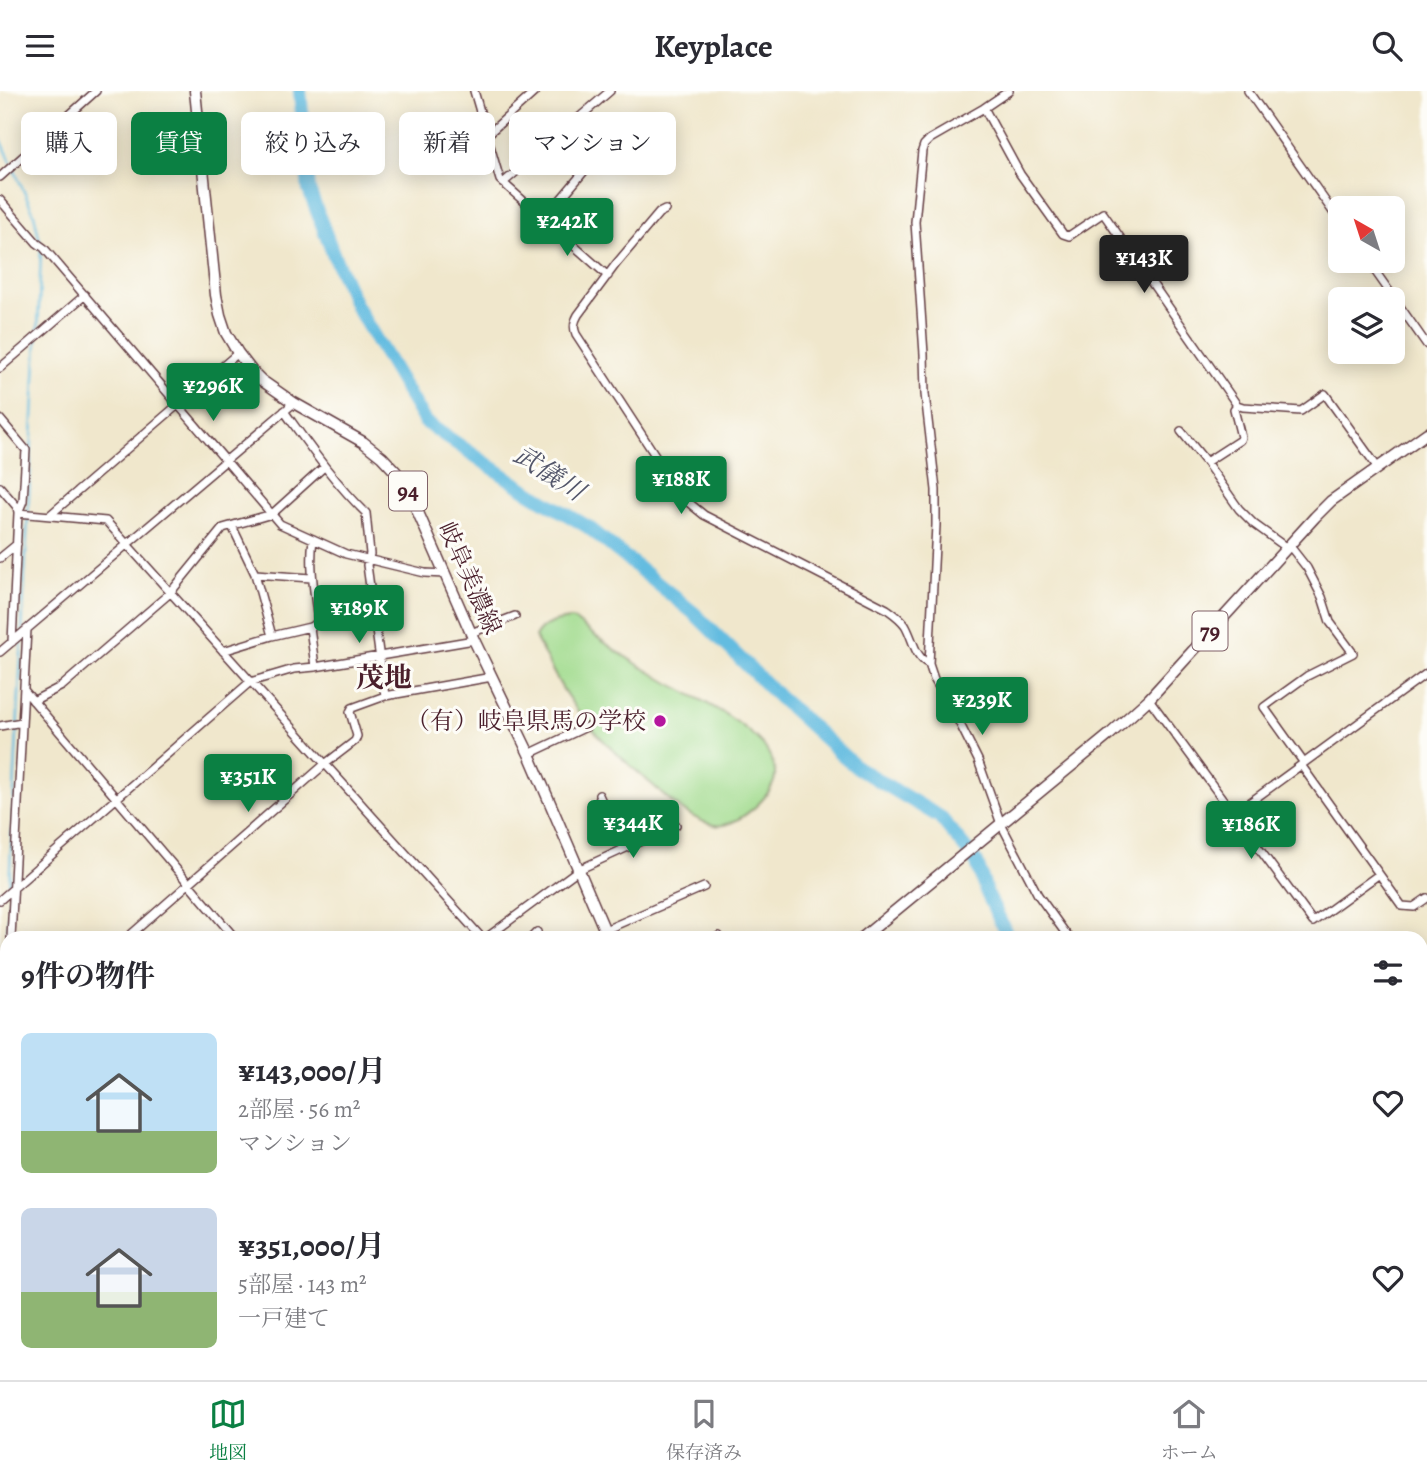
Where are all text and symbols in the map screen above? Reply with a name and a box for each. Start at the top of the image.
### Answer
text: Keyplace [654,24,773,68]
icon: menu [21,27,59,65]
icon: search [1368,27,1406,65]
chip: 購入 [21,112,117,175]
chip: 賃貸 [131,112,227,175]
chip: 絞り込み [241,112,385,175]
chip: 新着 [399,112,495,175]
chip: マンション [509,112,676,175]
north arrow [1328,196,1405,273]
map controls [1328,196,1405,364]
pin: ¥242K [518,199,616,258]
text: ¥242K [536,205,598,236]
pin: ¥143K [1095,235,1193,295]
text: ¥143K [1115,242,1173,273]
button: layers [1328,287,1405,364]
pin: ¥296K [164,363,262,423]
text: ¥296K [183,370,243,401]
water label: 武儀川 [507,437,594,511]
pin: ¥188K [632,457,730,516]
text: ¥188K [652,463,710,494]
road number: 94 [389,471,427,511]
street label: 岐阜美濃線 [431,517,509,639]
pin: ¥189K [310,585,408,645]
text: ¥189K [330,592,388,623]
road number: 79 [1192,611,1228,651]
district label: 茂地 [356,659,412,697]
pin: ¥239K [933,677,1031,737]
text: ¥239K [952,684,1012,715]
place label: （有）岐阜県馬の学校 [406,705,646,737]
marker: （有）岐阜県馬の学校 [652,713,668,729]
pin: ¥351K [199,755,297,814]
text: ¥351K [220,761,276,792]
pin: ¥344K [584,801,682,860]
pin: ¥186K [1202,801,1300,861]
text: ¥344K [603,807,663,838]
text: ¥186K [1222,808,1280,839]
icon: filters [1369,954,1407,992]
text: 9件の物件 [21,956,155,996]
text: ¥143,000/月 [238,1051,386,1091]
icon: home [77,1061,161,1145]
icon: heart [1369,1084,1407,1122]
text: 2部屋 · 56 m² [238,1094,360,1125]
text: マンション [238,1128,352,1159]
text: ¥351,000/月 [238,1226,385,1266]
icon: home [77,1236,161,1320]
icon: heart [1369,1259,1407,1297]
text: 5部屋 · 143 m² [238,1269,367,1300]
text: 一戸建て [238,1303,330,1334]
tab: 地図 [209,1395,247,1466]
tab: 保存済み [666,1395,742,1466]
tab: ホーム [1161,1395,1218,1466]

